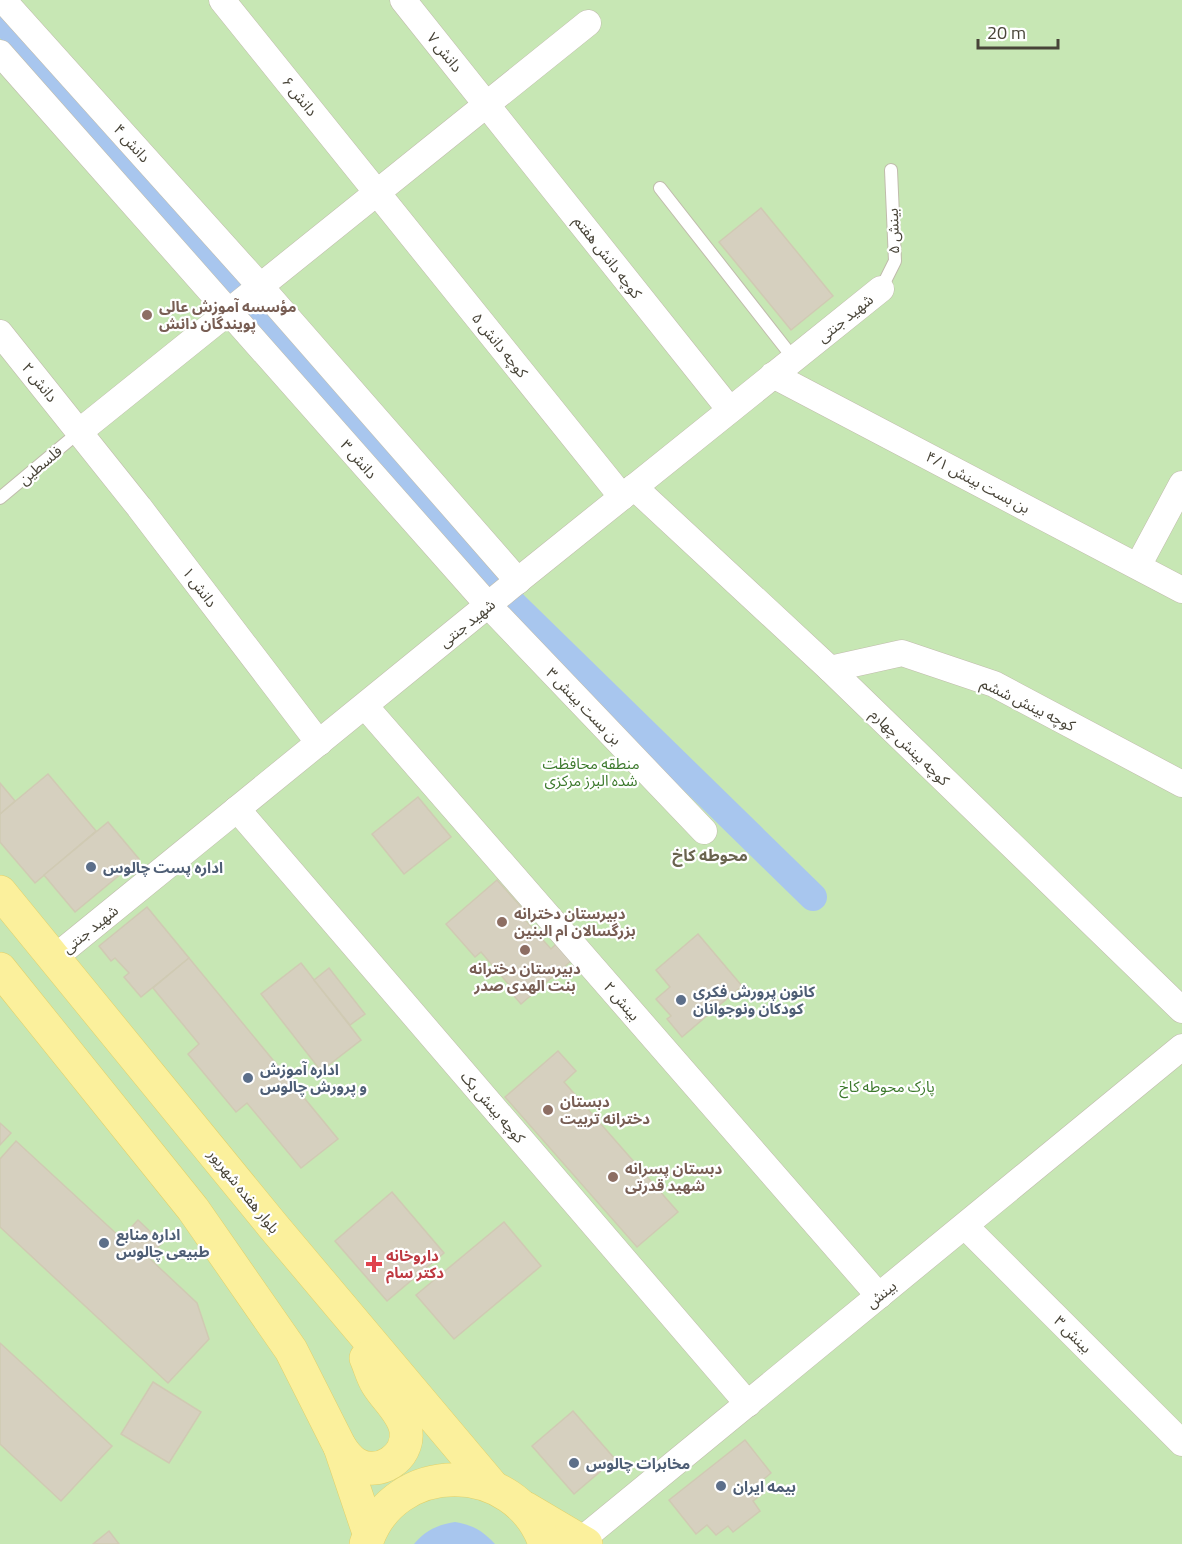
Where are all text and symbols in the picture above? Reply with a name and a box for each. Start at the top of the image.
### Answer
scale bar [978,12,1058,50]
text: 20 m [987,19,1026,46]
street label: دانش ۷ [422,27,468,77]
street label: دانش ۶ [277,71,323,121]
street label: دانش ۴ [108,118,156,168]
street label: بینش ۵ [881,208,905,254]
street label: کوچه دانش هفتم [568,211,648,304]
street label: شهید جنتی [812,288,878,348]
place label: مؤسسه آموزش عالی پویندگان دانش [159,295,297,335]
street label: کوچه دانش ۵ [466,307,534,383]
marker: مؤسسه آموزش عالی پویندگان دانش [140,308,154,322]
street label: دانش ۲ [17,357,63,407]
street label: دانش ۳ [335,434,383,484]
street label: فلسطین [13,440,67,490]
street label: بن بست بینش ۴/۱ [922,445,1034,519]
street label: دانش ۱ [177,562,223,612]
street label: شهید جنتی [434,593,500,653]
street label: بن بست بینش ۳ [541,662,627,750]
street label: کوچه بینش ششم [977,671,1080,737]
street label: کوچه بینش چهارم [865,703,956,792]
park label: منطقه محافظت شده البرز مرکزی [542,752,640,792]
district label: محوطه کاخ [672,843,748,867]
place label: اداره پست چالوس [103,856,223,879]
marker: اداره پست چالوس [84,860,98,874]
street label: شهید جنتی [57,899,123,959]
place label: دبیرستان دخترانه بزرگسالان ام البنین [514,902,636,942]
marker: دبیرستان دخترانه بزرگسالان ام البنین [495,915,509,929]
marker: دبیرستان دخترانه بنت الهدی صدر [518,943,532,957]
place label: دبیرستان دخترانه بنت الهدی صدر [469,957,581,997]
street label: بینش ۲ [598,976,646,1026]
place label: کانون پرورش فکری کودکان ونوجوانان [693,980,815,1020]
marker: کانون پرورش فکری کودکان ونوجوانان [674,993,688,1007]
place label: اداره آموزش و پرورش چالوس [260,1058,367,1098]
street label: کوچه بینش یک [455,1066,531,1149]
marker: اداره آموزش و پرورش چالوس [241,1071,255,1085]
park label: پارک محوطه کاخ [839,1075,935,1099]
place label: دبستان دخترانه تربیت [560,1090,650,1130]
marker: دبستان دخترانه تربیت [541,1103,555,1117]
street label: بلوار هفده شهریور [202,1143,285,1238]
place label: دبستان پسرانه شهید قدرتی [625,1157,723,1197]
marker: دبستان پسرانه شهید قدرتی [606,1170,620,1184]
place label: اداره منابع طبیعی چالوس [116,1223,210,1263]
marker: اداره منابع طبیعی چالوس [97,1236,111,1250]
place label: داروخانه دکتر سام [386,1244,444,1284]
marker: داروخانه دکتر سام [367,1257,381,1271]
street label: بینش [861,1274,901,1314]
street label: بینش ۳ [1049,1310,1097,1358]
place label: مخابرات چالوس [586,1452,690,1475]
marker: مخابرات چالوس [567,1456,581,1470]
place label: بیمه ایران [733,1475,796,1498]
marker: بیمه ایران [714,1479,728,1493]

